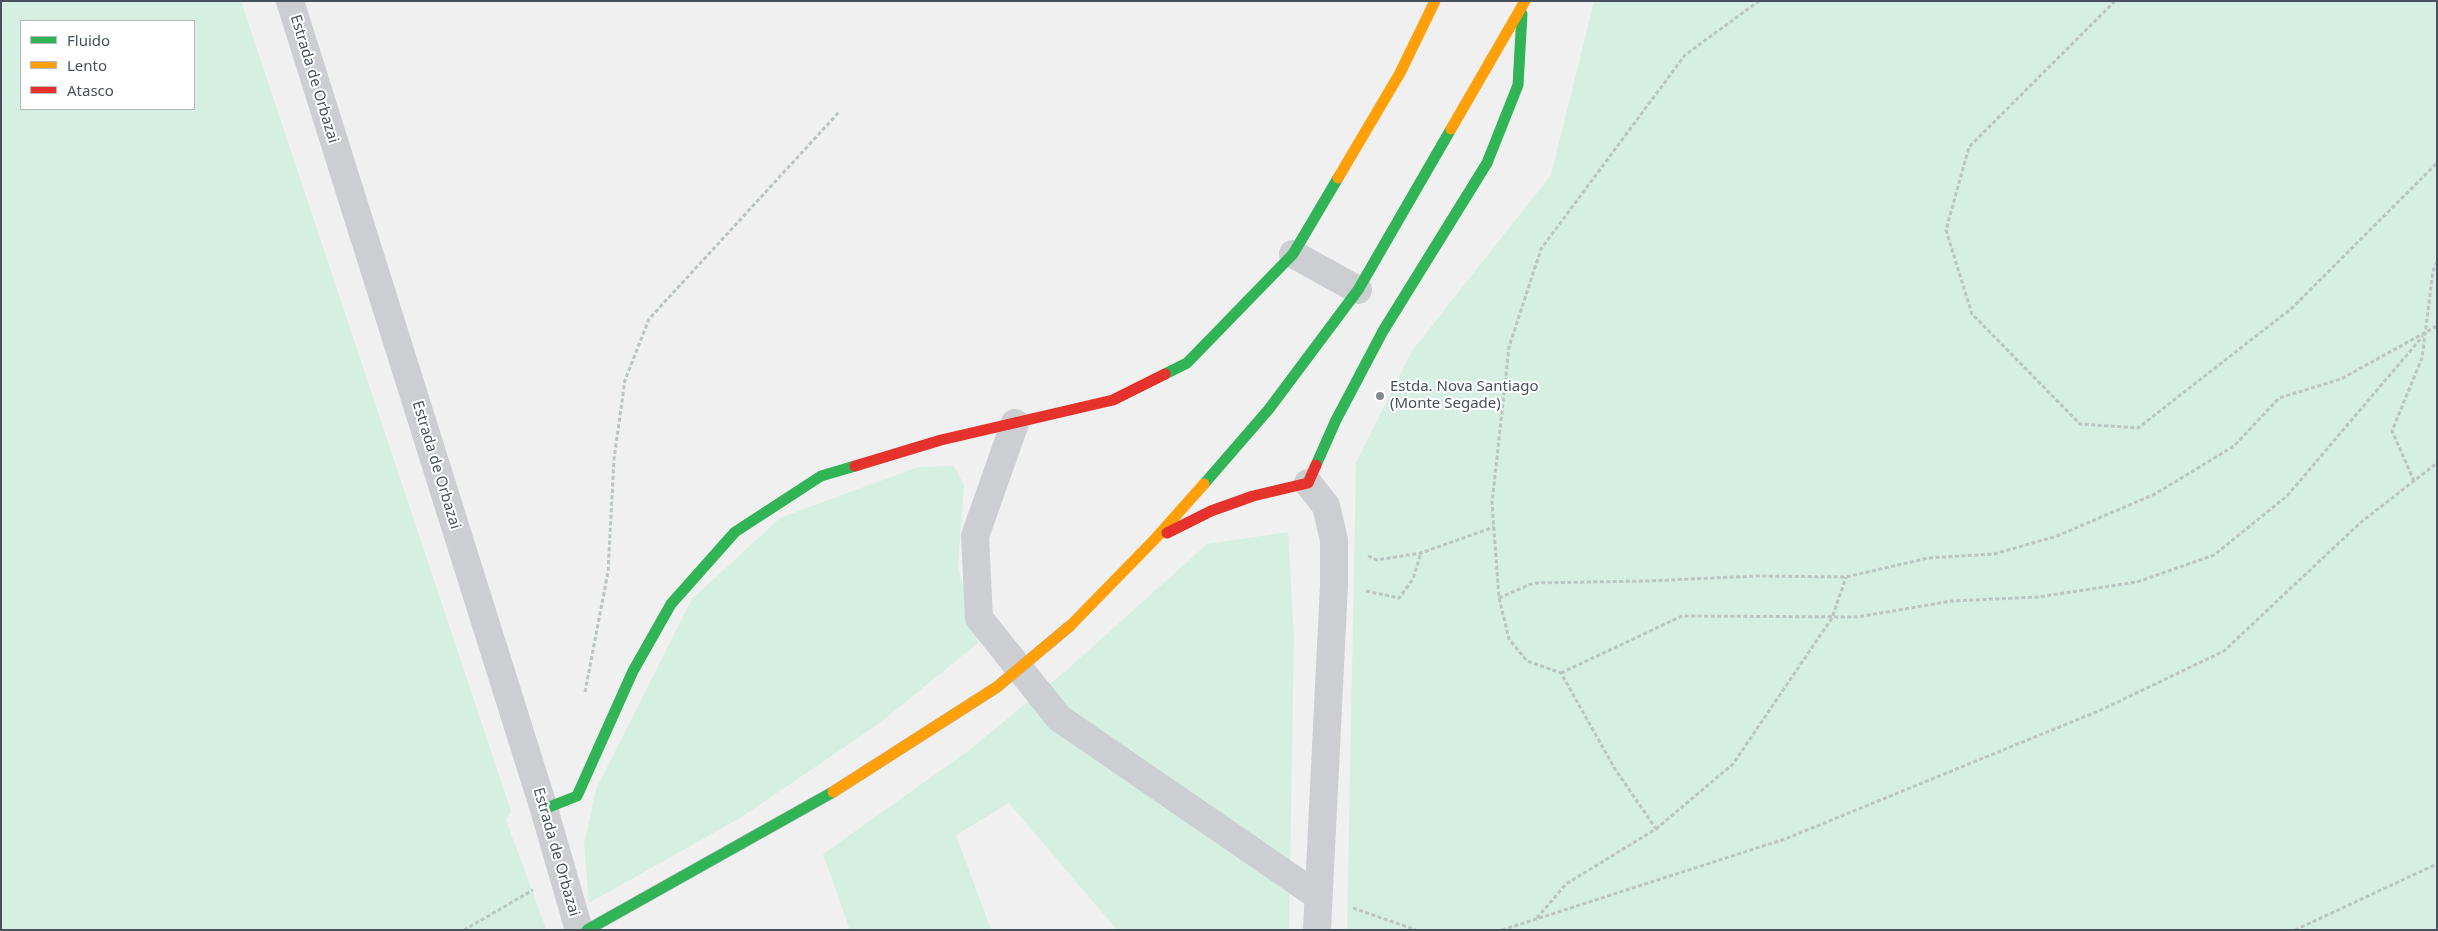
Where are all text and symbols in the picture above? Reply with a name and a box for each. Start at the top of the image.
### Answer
street label: Estrada de Orbazai [286,13,342,145]
legend [20,20,195,110]
text: Fluido [67,30,110,50]
text: Lento [67,55,107,75]
text: Atasco [67,80,114,100]
place label: Estda. Nova Santiago (Monte Segade) [1390,378,1539,413]
marker: Estda. Nova Santiago (Monte Segade) [1374,390,1386,402]
street label: Estrada de Orbazai [408,399,464,531]
street label: Estrada de Orbazai [529,785,583,919]

